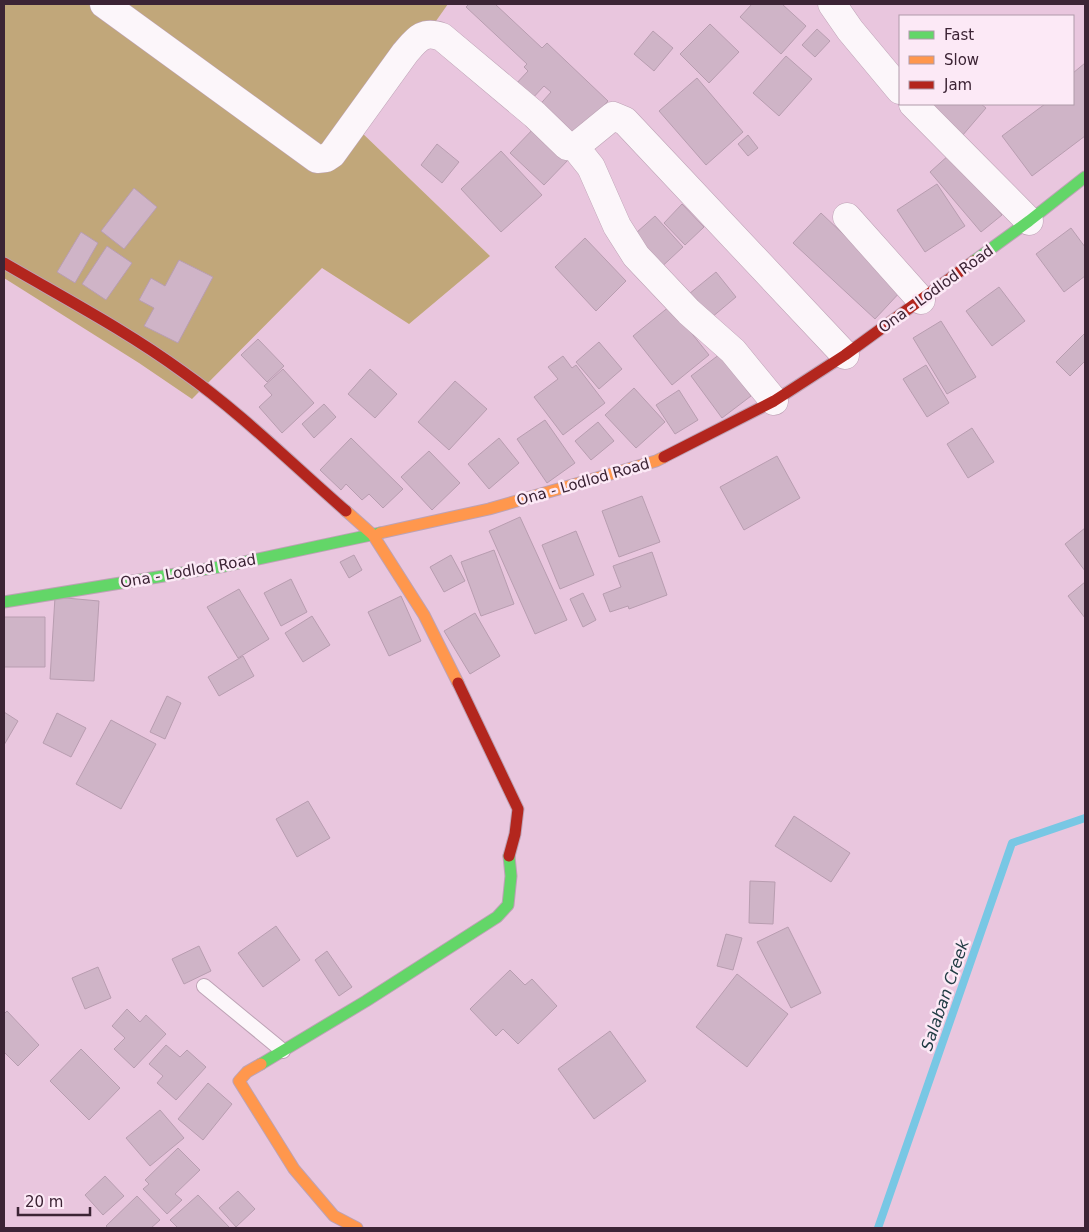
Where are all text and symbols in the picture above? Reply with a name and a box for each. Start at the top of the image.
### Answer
legend [899,15,1074,105]
text: Fast [944,26,974,44]
text: Slow [944,51,979,69]
text: Jam [943,76,972,94]
street label: Ona - Lodlod Road [875,241,997,337]
street label: Ona - Lodlod Road [514,454,652,510]
street label: Ona - Lodlod Road [119,550,257,592]
water label: Salaban Creek [917,936,973,1053]
scale bar [18,1184,90,1216]
text: 20 m [25,1193,63,1211]

